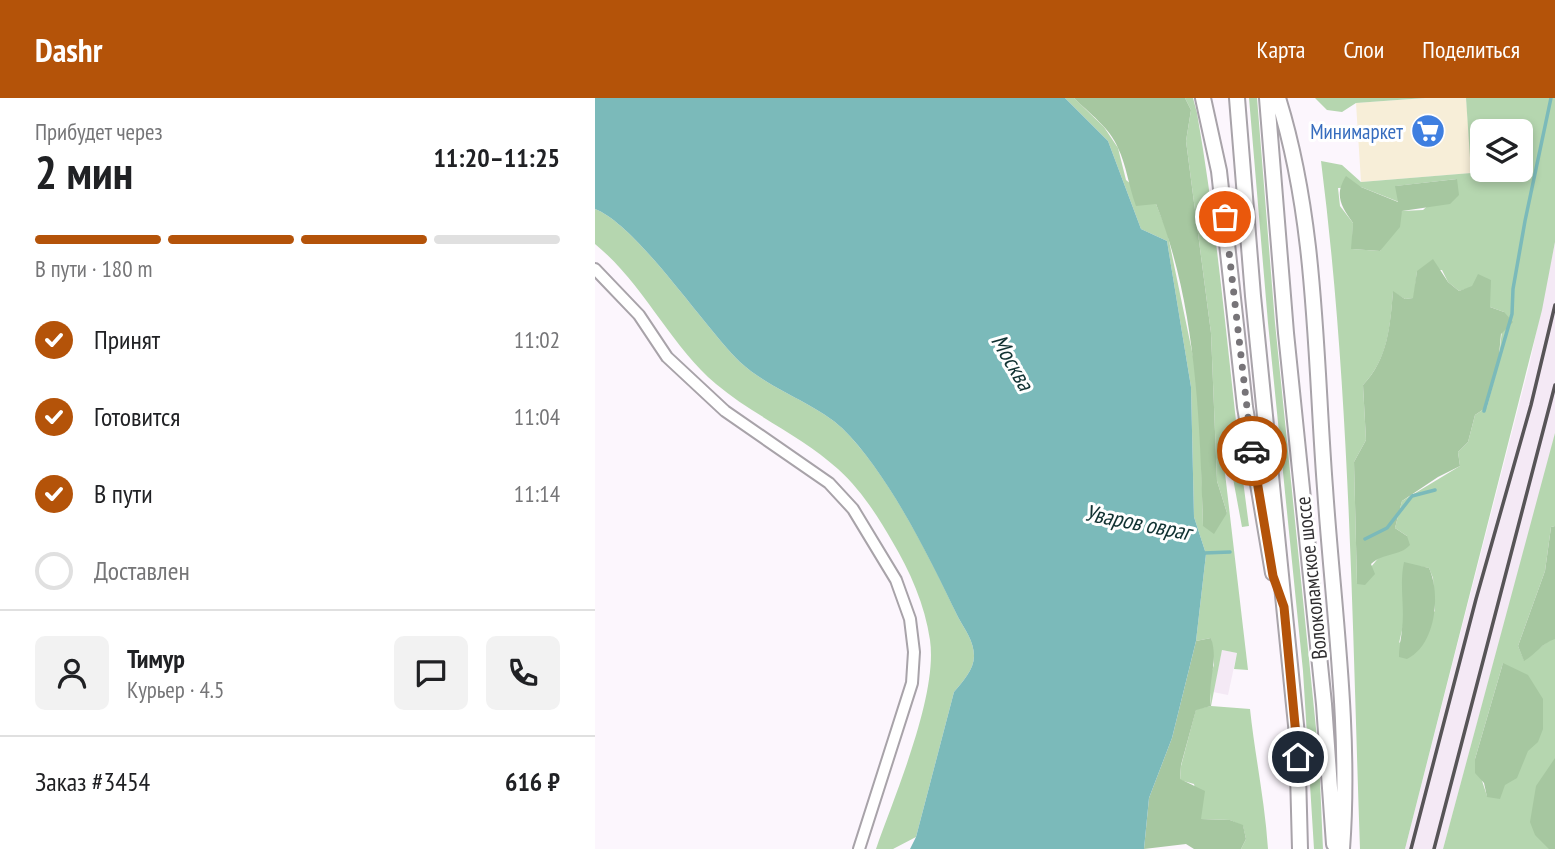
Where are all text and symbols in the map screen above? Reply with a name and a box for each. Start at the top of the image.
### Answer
text: Dashr [35,28,102,71]
text: Карта [1257,34,1305,65]
text: Слои [1343,34,1384,65]
text: Поделиться [1422,34,1520,65]
supermarket icon: Минимаркет [1409,112,1447,150]
text: Прибудет через [35,117,163,146]
place label: Минимаркет [1310,118,1403,145]
map controls [1470,119,1533,182]
button: layers [1470,119,1533,182]
text: 11:20–11:25 [433,141,560,174]
text: 2 мин [35,142,133,202]
pin [1195,187,1255,247]
icon: bag [1206,198,1244,236]
text: В пути · 180 m [35,254,152,283]
icon: check [35,321,73,359]
text: Принят [94,323,160,356]
text: 11:02 [514,325,560,354]
water label: Москва [985,329,1041,397]
icon: check [35,398,73,436]
text: Готовится [94,400,180,433]
text: 11:04 [514,402,560,431]
courier [1217,416,1287,486]
icon: car [1233,432,1271,470]
icon: check [35,475,73,513]
text: В пути [94,477,153,510]
text: 11:14 [514,479,560,508]
street label: Волоколамское шоссе [1289,495,1333,661]
water label: Уваров овраг [1083,498,1196,547]
text: Доставлен [94,554,190,587]
button: person [35,636,109,710]
button: chat [394,636,468,710]
button: phone [486,636,560,710]
text: Тимур [127,642,185,675]
text: Курьер · 4.5 [127,675,224,704]
pin [1268,727,1328,787]
icon: home [1279,738,1317,776]
text: Заказ #3454 [35,765,150,798]
text: 616 ₽ [505,765,560,798]

